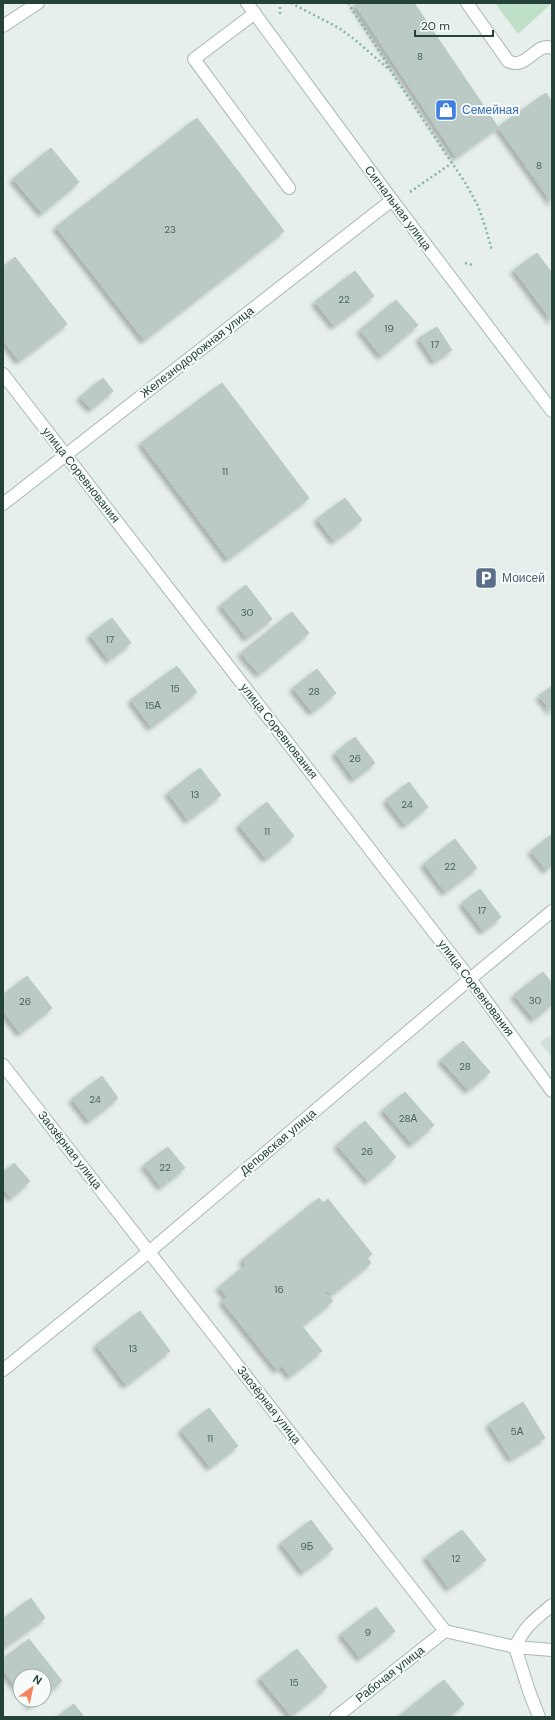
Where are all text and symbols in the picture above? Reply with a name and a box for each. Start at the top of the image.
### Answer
scale bar [415,12,493,38]
text: 20 m [421,18,450,34]
house number: 8 [417,50,423,63]
shop icon: Семейная [433,97,459,123]
place label: Семейная [462,102,519,118]
house number: 8 [536,159,542,172]
street label: Сигнальная улица [361,162,435,254]
house number: 23 [164,223,176,236]
house number: 22 [338,293,350,306]
street label: Железнодорожная улица [137,302,257,401]
house number: 19 [384,322,394,335]
house number: 17 [431,338,439,351]
street label: улица Соревнования [39,424,123,526]
house number: 11 [222,465,228,478]
parking icon: Моисей [473,565,499,591]
place label: Моисей [502,570,545,586]
house number: 30 [241,606,254,619]
house number: 17 [106,633,114,646]
street label: улица Соревнования [237,680,321,782]
house number: 15 [170,682,180,695]
house number: 28 [308,685,320,698]
house number: 15А [145,699,161,712]
house number: 26 [349,752,361,765]
house number: 13 [190,788,200,801]
house number: 24 [401,798,413,811]
house number: 11 [264,825,270,838]
house number: 22 [444,860,456,873]
house number: 17 [478,904,486,917]
street label: улица Соревнования [434,936,518,1040]
house number: 30 [529,994,542,1007]
house number: 26 [19,995,31,1008]
house number: 28 [459,1060,471,1073]
house number: 24 [89,1093,101,1106]
street label: Деповская улица [236,1105,320,1179]
street label: Заозёрная улица [34,1108,106,1193]
house number: 28А [399,1112,417,1125]
house number: 26 [361,1145,373,1158]
house number: 22 [159,1161,171,1174]
house number: 16 [274,1283,284,1296]
house number: 13 [128,1342,138,1355]
street label: Заозёрная улица [233,1363,305,1448]
house number: 5А [511,1425,524,1438]
house number: 11 [207,1432,213,1445]
house number: 9Б [301,1540,314,1553]
house number: 12 [452,1552,461,1565]
house number: 9 [365,1626,371,1639]
street label: Рабочая улица [352,1642,428,1706]
north arrow [12,1668,52,1708]
text: N [30,1672,45,1688]
house number: 15 [289,1676,299,1689]

